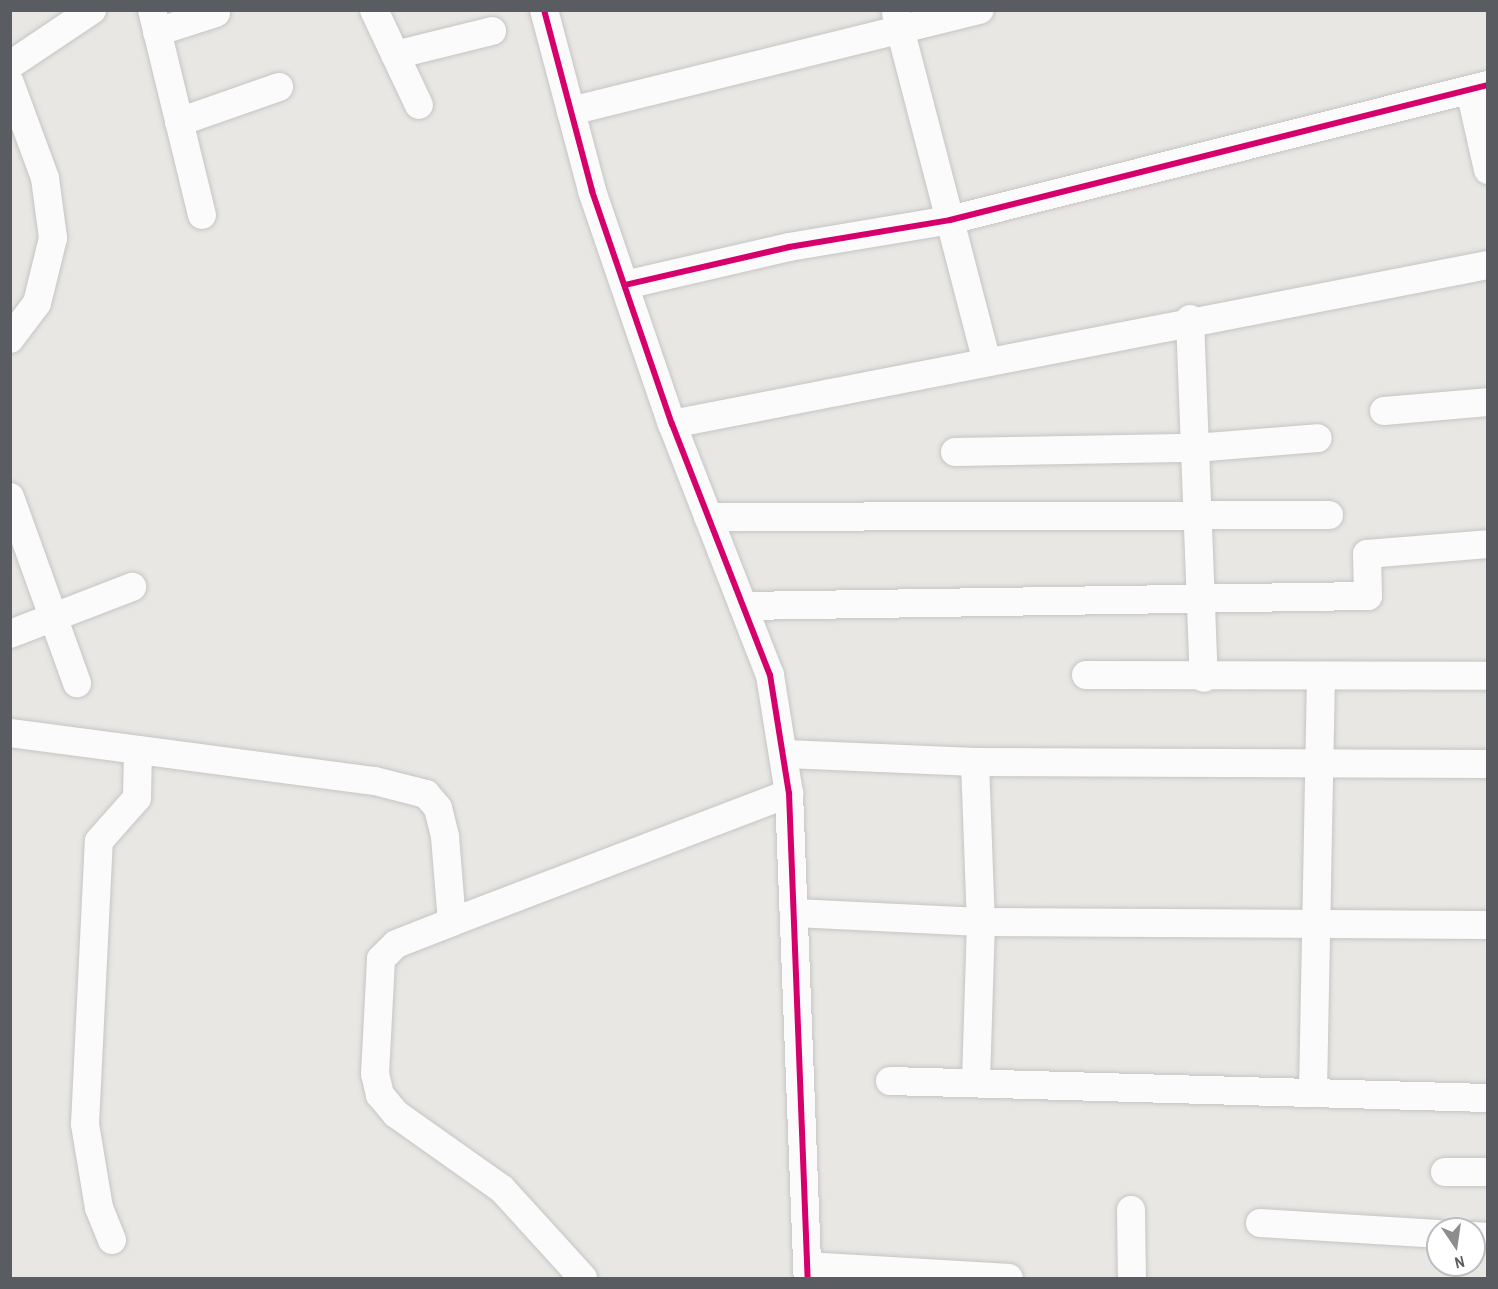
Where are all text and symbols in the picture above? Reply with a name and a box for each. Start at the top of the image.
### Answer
north arrow [1426,1217,1486,1277]
text: N [1453,1251,1467,1274]

